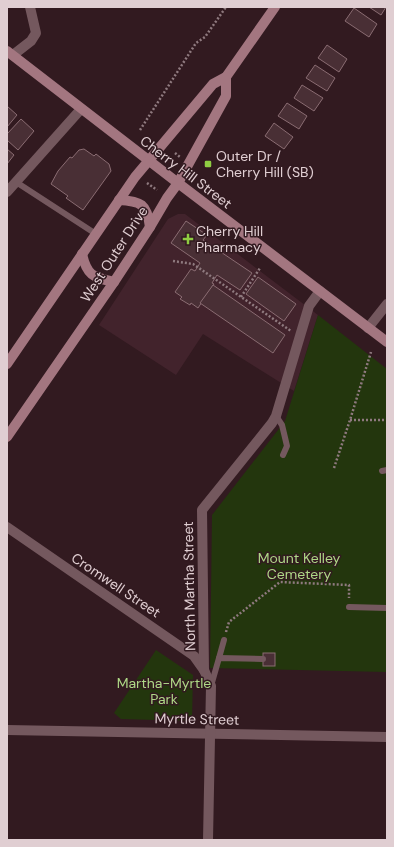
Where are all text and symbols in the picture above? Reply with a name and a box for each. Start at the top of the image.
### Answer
street label: Cherry Hill Street [136,132,236,212]
place label: Outer Dr / Cherry Hill (SB) [216,147,314,181]
marker: Outer Dr / Cherry Hill (SB) [203,159,213,169]
street label: West Outer Drive [76,203,152,305]
place label: Cherry Hill Pharmacy [196,222,263,256]
marker: Cherry Hill Pharmacy [183,234,193,244]
street label: North Martha Street [179,521,199,651]
street label: Cromwell Street [68,549,164,621]
park label: Mount Kelley Cemetery [258,549,341,583]
park label: Martha-Myrtle Park [117,674,211,708]
street label: Myrtle Street [154,709,240,729]

